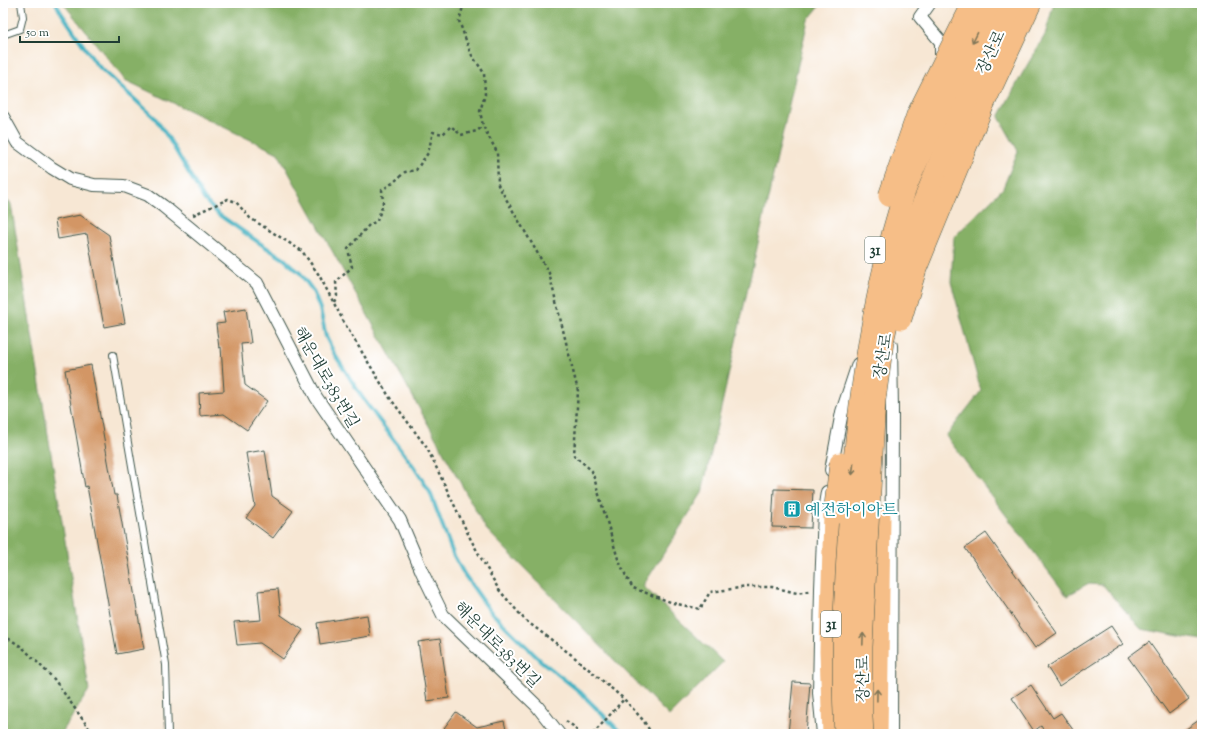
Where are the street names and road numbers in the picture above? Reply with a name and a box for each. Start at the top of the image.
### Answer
street label: 장산로 [972,27,1013,79]
road number: 31 [865,237,885,263]
street label: 해운대로383번길 [286,323,363,433]
street label: 장산로 [869,331,900,381]
street label: 해운대로383번길 [448,597,545,694]
road number: 31 [821,611,841,637]
street label: 장산로 [853,655,876,702]

